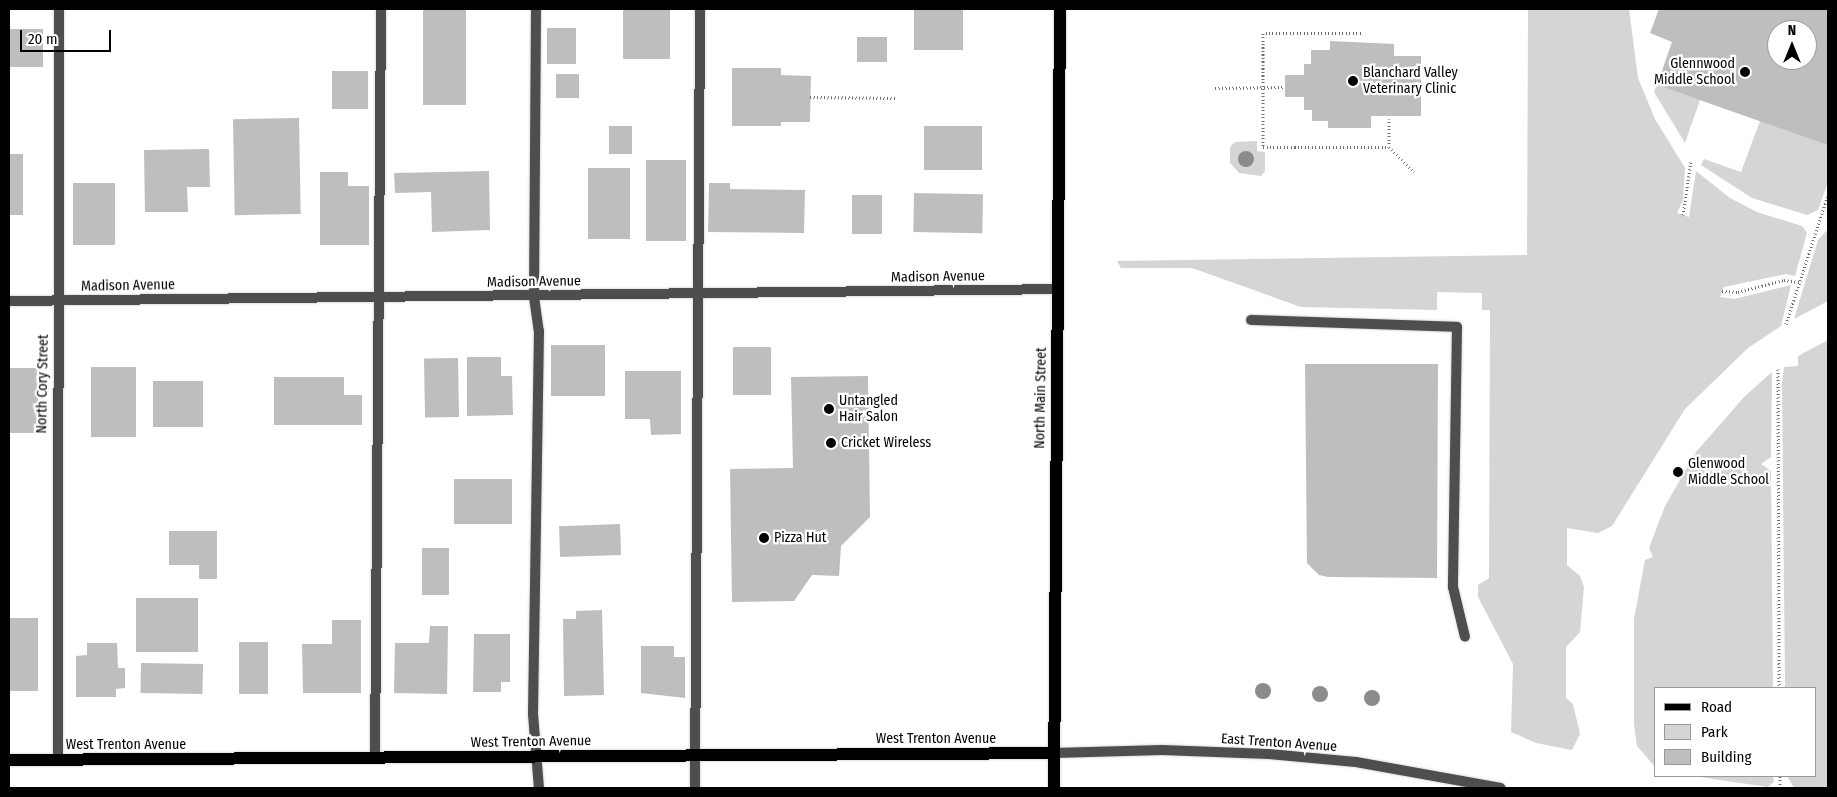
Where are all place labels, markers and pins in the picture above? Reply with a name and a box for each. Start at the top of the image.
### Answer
place label: Glennwood Middle School [1654,56,1735,88]
place label: Blanchard Valley Veterinary Clinic [1363,65,1458,98]
marker: Glennwood Middle School [1739,66,1751,78]
marker: Blanchard Valley Veterinary Clinic [1347,75,1359,87]
place label: Untangled Hair Salon [839,393,898,426]
marker: Untangled Hair Salon [823,403,835,415]
place label: Cricket Wireless [841,435,931,451]
marker: Cricket Wireless [825,437,837,449]
place label: Glenwood Middle School [1688,456,1769,488]
marker: Glenwood Middle School [1672,466,1684,478]
place label: Pizza Hut [774,530,826,546]
marker: Pizza Hut [758,532,770,544]

